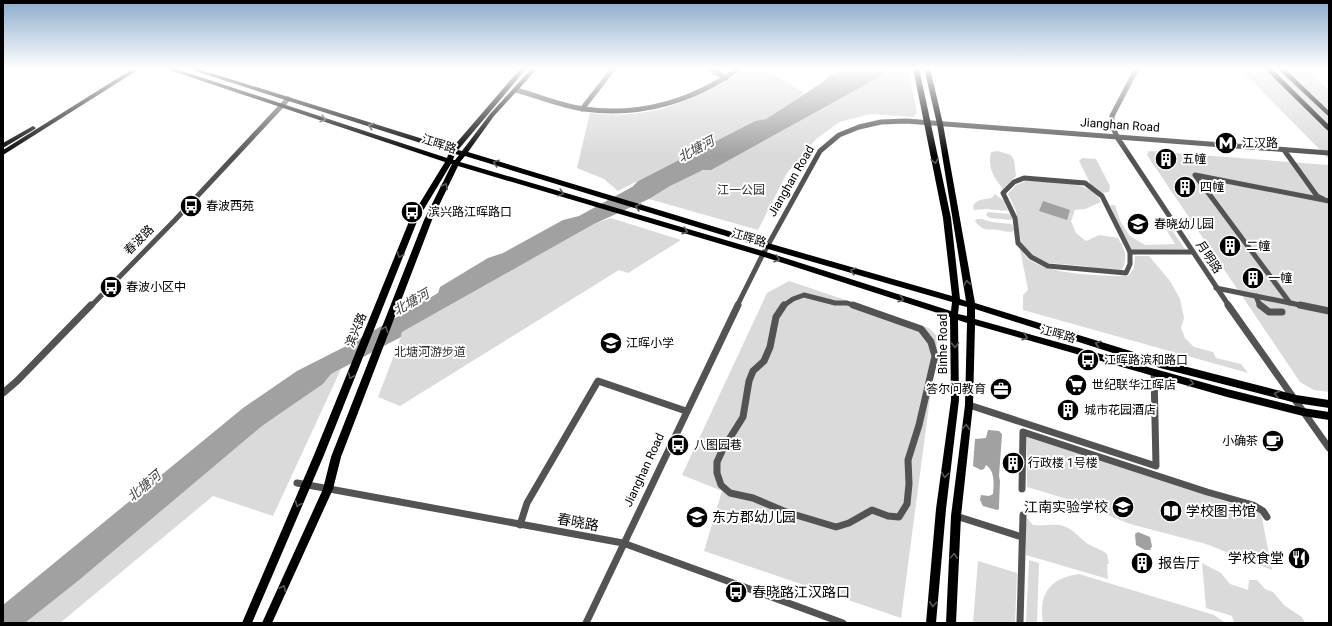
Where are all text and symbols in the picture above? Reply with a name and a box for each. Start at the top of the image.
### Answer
one-way arrow [319,114,326,123]
street label: Jianghan Road [1080,115,1160,135]
one-way arrow [368,122,375,131]
metro station icon: 江汉路 [1213,130,1239,156]
street label: 江晖路 [420,132,458,156]
water label: 北塘河 [675,132,719,165]
place label: 江汉路 [1242,136,1278,150]
street label: Jianghan Road [765,143,817,219]
building icon: 五幢 [1153,146,1179,172]
place label: 五幢 [1182,152,1206,166]
one-way arrow [931,158,939,164]
one-way arrow [492,159,499,168]
building icon: 四幢 [1172,174,1198,200]
place label: 四幢 [1200,180,1224,194]
one-way arrow [440,183,447,190]
park label: 江一公园 [717,183,765,197]
one-way arrow [557,188,564,197]
bus stop icon: 春波西苑 [178,193,204,219]
place label: 春波西苑 [206,199,254,213]
bus stop icon: 滨兴路江晖路口 [399,199,425,225]
one-way arrow [635,203,642,212]
place label: 滨兴路江晖路口 [428,205,512,219]
school or university icon: 春晓幼儿园 [1125,211,1151,237]
place label: 春晓幼儿园 [1154,217,1214,231]
street label: 春波路 [121,222,157,258]
one-way arrow [682,226,689,235]
street label: 江晖路 [730,226,768,250]
building icon: 二幢 [1217,233,1243,259]
street label: 月明路 [1193,238,1225,276]
place label: 二幢 [1246,239,1270,253]
one-way arrow [396,252,404,259]
one-way arrow [773,254,780,263]
building icon: 一幢 [1240,265,1266,291]
one-way arrow [849,267,856,276]
place label: 一幢 [1268,271,1292,285]
bus stop icon: 春波小区中 [98,274,124,300]
place label: 春波小区中 [126,280,186,294]
one-way arrow [963,280,972,286]
water label: 北塘河 [390,285,434,318]
one-way arrow [897,294,904,302]
street label: 滨兴路 [343,311,369,349]
street label: Binhe Road [936,314,950,374]
street label: 江晖路 [1039,322,1077,346]
one-way arrow [381,326,389,333]
school or university icon: 江晖小学 [598,330,624,356]
one-way arrow [1021,332,1028,341]
place label: 江晖小学 [626,336,674,350]
one-way arrow [1094,341,1101,349]
one-way arrow [950,342,959,348]
park label: 北塘河游步道 [394,345,466,359]
bus stop icon: 江晖路滨和路口 [1075,347,1101,373]
place label: 江晖路滨和路口 [1104,353,1188,367]
one-way arrow [348,371,356,379]
supermarket icon: 世纪联华江晖店 [1063,372,1089,398]
office icon: 答尔问教育 [988,376,1014,402]
place label: 世纪联华江晖店 [1092,378,1176,392]
one-way arrow [1187,379,1194,387]
place label: 答尔问教育 [926,382,986,396]
one-way arrow [1274,390,1281,399]
building icon: 城市花园酒店 [1055,397,1081,423]
place label: 城市花园酒店 [1084,403,1156,417]
one-way arrow [961,424,970,430]
cafe icon: 小确茶 [1260,428,1286,454]
street label: Jianghan Road [621,431,667,509]
bus stop icon: 八图园巷 [665,432,691,458]
place label: 小确茶 [1222,434,1258,448]
place label: 八图园巷 [694,438,742,452]
building icon: 行政楼 1号楼 [1000,450,1026,476]
place label: 行政楼 1号楼 [1028,456,1098,470]
water label: 北塘河 [124,466,166,504]
one-way arrow [941,472,950,478]
school or university icon: 江南实验学校 [1110,494,1136,520]
library icon: 学校图书馆 [1158,498,1184,524]
one-way arrow [295,499,303,507]
place label: 江南实验学校 [1024,499,1108,515]
place label: 学校图书馆 [1186,503,1256,519]
school or university icon: 东方郡幼儿园 [684,504,710,530]
place label: 东方郡幼儿园 [712,509,796,525]
street label: 春晓路 [556,510,600,534]
restaurant icon: 学校食堂 [1286,545,1312,571]
building icon: 报告厅 [1129,550,1155,576]
place label: 学校食堂 [1228,550,1284,566]
one-way arrow [950,553,959,559]
place label: 报告厅 [1158,555,1200,571]
bus stop icon: 春晓路江汉路口 [723,579,749,605]
one-way arrow [278,584,286,592]
place label: 春晓路江汉路口 [752,584,850,600]
one-way arrow [928,601,937,607]

